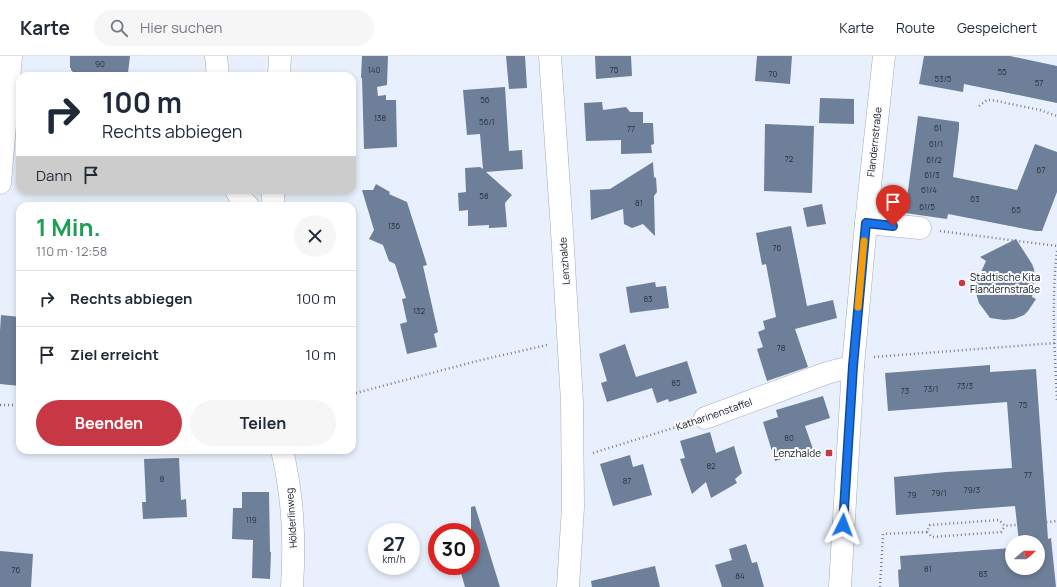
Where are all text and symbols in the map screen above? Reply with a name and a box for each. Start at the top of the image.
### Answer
search box [94,10,374,46]
text: Karte [20,15,70,41]
icon: search [108,17,130,39]
text: Hier suchen [140,17,222,38]
text: Karte [839,18,874,37]
text: Route [896,18,935,37]
text: Gespeichert [957,18,1037,37]
house number: 90 [95,58,105,69]
house number: 140 [368,64,380,75]
house number: 75 [610,64,619,75]
house number: 55 [997,66,1007,77]
house number: 70 [769,68,778,79]
house number: 53/5 [935,73,952,84]
house number: 57 [1035,77,1043,88]
text: 100 m [102,83,182,121]
icon: right [36,88,88,140]
house number: 56 [480,94,490,105]
street label: Flandernstraße [863,106,885,178]
house number: 138 [374,112,386,123]
house number: 56/1 [479,116,495,127]
text: Rechts abbiegen [102,119,242,143]
house number: 61 [934,122,942,133]
house number: 77 [627,123,635,134]
house number: 61/1 [929,138,943,149]
house number: 72 [785,153,794,164]
house number: 61/2 [926,154,942,165]
icon: arrive [80,164,102,186]
house number: 67 [1037,164,1045,175]
text: Dann [36,165,72,186]
house number: 61/3 [924,169,940,180]
house number: 61/4 [921,184,937,195]
pin [876,185,910,226]
house number: 58 [479,190,489,201]
icon: arrive [882,191,904,213]
house number: 63 [970,193,980,204]
house number: 81 [635,197,643,208]
house number: 61/5 [919,201,935,212]
house number: 65 [1011,204,1021,215]
text: 1 Min. [36,210,101,243]
button: close [294,215,336,257]
house number: 136 [388,220,400,231]
street label: Lenzhalde [555,237,573,285]
text: 110 m · 12:58 [36,242,107,260]
house number: 76 [773,242,782,253]
place label: Städtische Kita Flandernstraße [970,270,1040,296]
marker: Städtische Kita Flandernstraße [957,278,967,288]
icon: right [36,288,58,310]
text: Rechts abbiegen [70,288,192,309]
text: 100 m [296,288,336,309]
house number: 83 [643,293,653,304]
house number: 132 [413,305,425,316]
house number: 78 [777,342,786,353]
icon: arrive [36,344,58,366]
text: Ziel erreicht [70,344,159,365]
text: 10 m [305,344,336,365]
house number: 85 [671,377,681,388]
house number: 73/3 [957,380,973,391]
house number: 73/1 [924,383,938,394]
house number: 73 [901,385,909,396]
street label: Katharinenstaffel [674,394,754,434]
house number: 75 [1019,399,1028,410]
button: Beenden [36,400,182,446]
button: Teilen [190,400,336,446]
house number: 80 [784,432,794,443]
place label: Lenzhalde [773,446,821,460]
marker: Lenzhalde [824,448,834,458]
house number: 82 [706,460,716,471]
house number: 77 [1024,469,1032,480]
house number: 8 [160,473,165,484]
house number: 87 [623,475,631,486]
house number: 79/3 [964,484,980,495]
street label: Hölderlinweg [282,487,300,549]
house number: 79/1 [931,487,947,498]
house number: 79 [908,489,917,500]
position arrow [822,504,864,546]
house number: 119 [245,514,257,525]
speed limit sign: 30 [428,523,480,575]
text: 27 [383,530,405,557]
north arrow [1005,535,1045,575]
map controls [1005,535,1045,575]
text: km/h [382,552,406,566]
house number: 81 [924,563,932,574]
house number: 76 [12,564,21,575]
house number: 83 [978,568,988,579]
house number: 84 [735,570,745,581]

